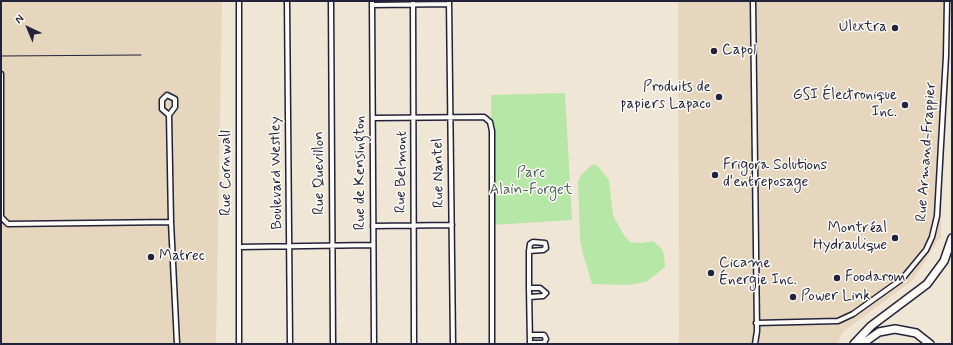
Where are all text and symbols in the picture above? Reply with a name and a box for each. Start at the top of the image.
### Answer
north arrow [8,8,48,48]
text: N [12,12,27,27]
place label: Ulextra [839,19,887,37]
marker: Ulextra [890,23,900,33]
place label: Capol [722,42,756,60]
marker: Capol [709,46,719,56]
place label: Produits de papiers Lapaco [621,79,711,114]
street label: Rue Armand-Frappier [913,82,941,222]
place label: GSI Électronique Inc. [793,87,897,122]
marker: Produits de papiers Lapaco [714,92,724,102]
marker: GSI Électronique Inc. [900,100,910,110]
street label: Boulevard Westley [267,116,287,230]
street label: Rue de Kensington [352,116,370,230]
street label: Rue Cornwall [218,130,236,216]
street label: Rue Quevillon [311,131,329,215]
street label: Rue Belmont [392,131,412,213]
street label: Rue Nantel [429,138,449,208]
place label: Frigora Solutions d'entreposage [723,157,827,192]
park label: Parc Alain-Forget [489,165,573,200]
marker: Frigora Solutions d'entreposage [710,170,720,180]
place label: Montréal Hydraulique [813,220,887,255]
marker: Montréal Hydraulique [890,233,900,243]
place label: Matrec [159,248,205,266]
marker: Matrec [146,252,156,262]
place label: Cicame Énergie Inc. [719,255,797,290]
marker: Cicame Énergie Inc. [706,268,716,278]
place label: Foodarom [845,269,906,287]
marker: Foodarom [832,273,842,283]
place label: Power Link [801,288,871,306]
marker: Power Link [788,292,798,302]

